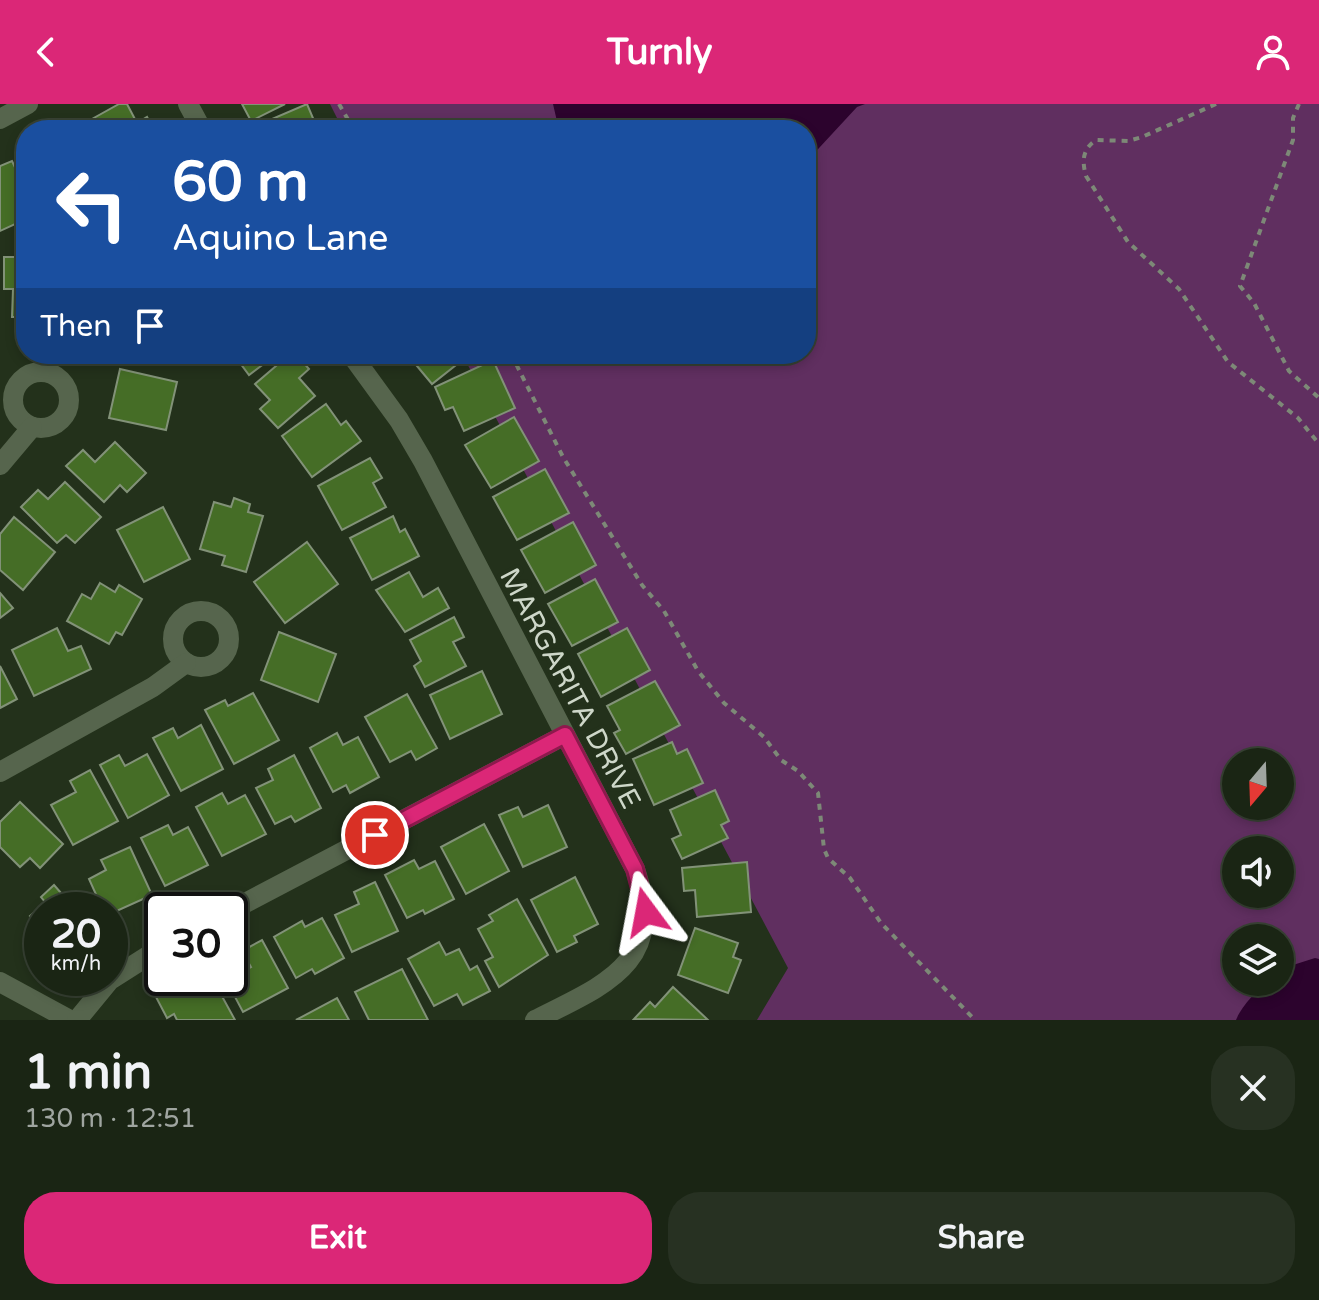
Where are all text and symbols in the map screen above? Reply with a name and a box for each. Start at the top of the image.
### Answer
icon: back [24,30,68,74]
icon: person [1251,30,1295,74]
text: Turnly [607,31,712,74]
text: 60 m [172,149,308,216]
icon: left [40,152,144,256]
text: Aquino Lane [172,217,388,260]
icon: arrive [128,304,172,348]
text: Then [40,308,112,345]
street label: MARGARITA DRIVE [492,562,648,815]
north arrow [1222,748,1294,820]
map controls [1222,748,1294,996]
pin [341,801,409,869]
icon: arrive [353,813,397,857]
button: sound [1222,836,1294,908]
position arrow [604,870,688,954]
speed limit sign: 30 [144,892,248,996]
text: 20 [51,910,101,958]
button: layers [1222,924,1294,996]
text: km/h [51,952,101,976]
text: 1 min [24,1044,152,1102]
button: close [1211,1046,1295,1130]
text: 130 m · 12:51 [24,1103,196,1134]
button: Exit [24,1192,652,1284]
button: Share [668,1192,1295,1284]

